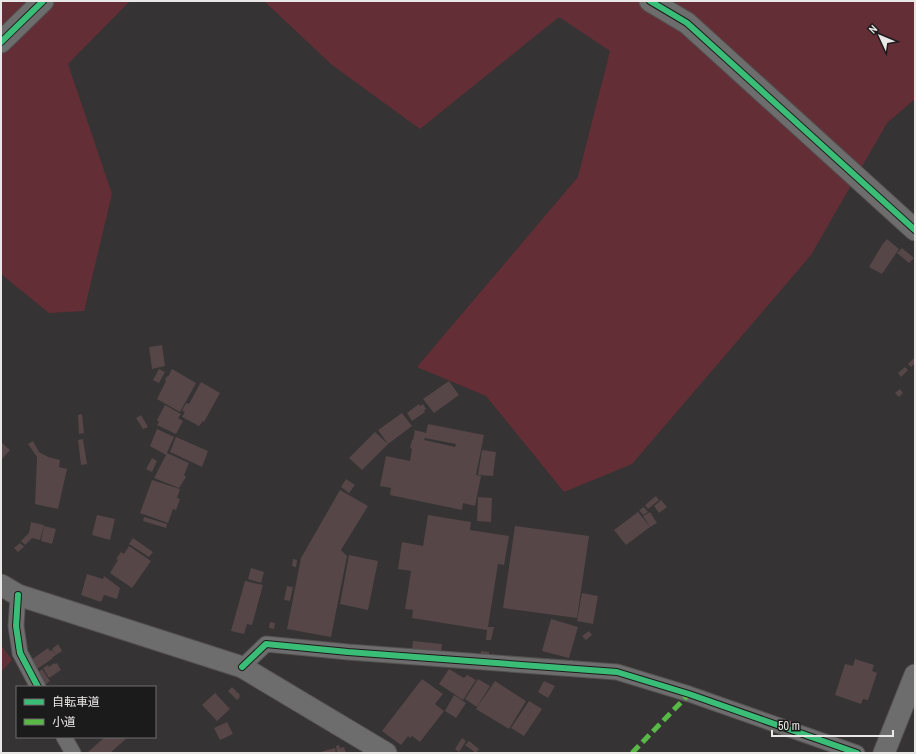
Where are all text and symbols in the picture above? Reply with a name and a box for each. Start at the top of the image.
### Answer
north arrow [860,16,900,56]
text: N [866,22,880,36]
legend [16,686,156,738]
text: 自転車道 [52,694,100,710]
scale bar [772,712,893,738]
text: 小道 [52,714,76,730]
text: 50 m [778,718,800,734]

